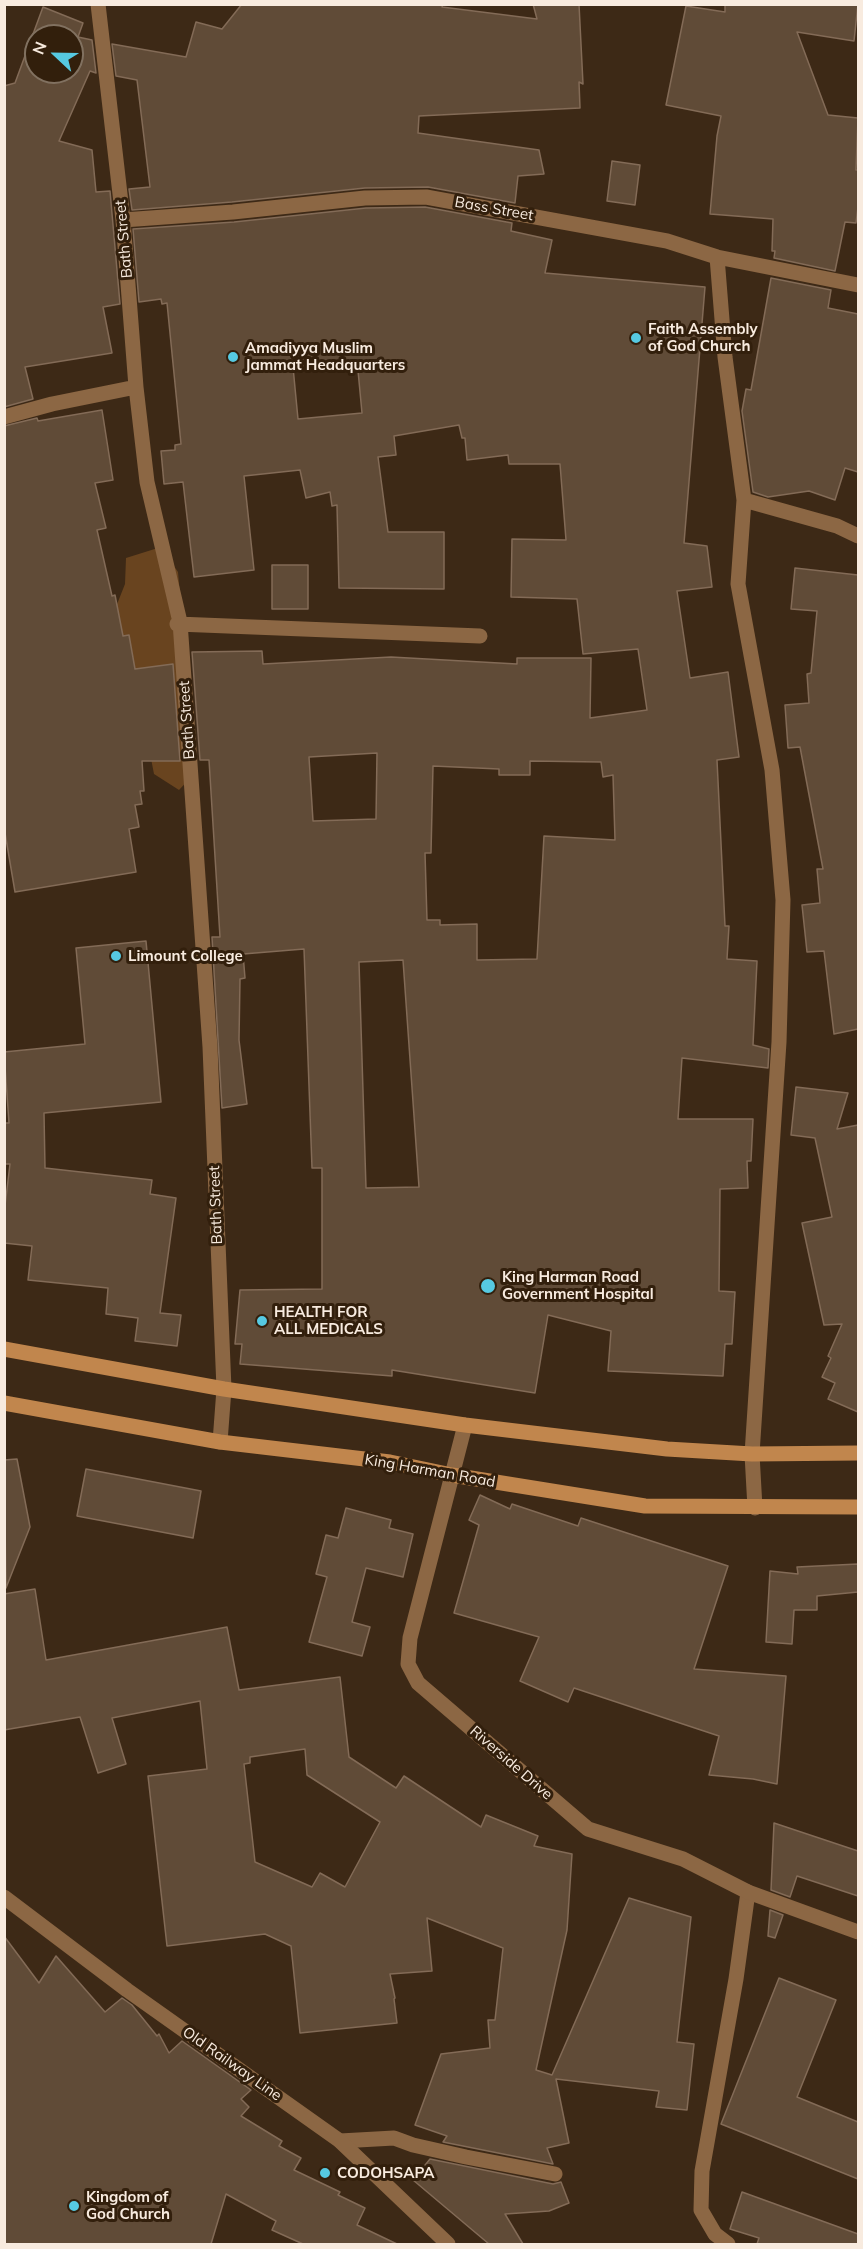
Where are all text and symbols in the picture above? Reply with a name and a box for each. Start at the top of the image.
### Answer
north arrow [24,24,84,84]
text: N [28,39,51,57]
street label: Bass Street [453,193,535,225]
street label: Bath Street [112,199,136,279]
place label: Faith Assembly of God Church [648,320,758,355]
marker: Faith Assembly of God Church [629,331,643,345]
place label: Amadiyya Muslim Jammat Headquarters [245,339,405,374]
marker: Amadiyya Muslim Jammat Headquarters [226,350,240,364]
street label: Bath Street [175,680,199,760]
place label: Limount College [128,947,243,965]
marker: Limount College [109,949,123,963]
street label: Bath Street [206,1165,226,1245]
place label: King Harman Road Government Hospital [502,1268,654,1303]
marker: King Harman Road Government Hospital [479,1277,497,1295]
place label: HEALTH FOR ALL MEDICALS [274,1303,383,1338]
marker: HEALTH FOR ALL MEDICALS [255,1314,269,1328]
street label: King Harman Road [363,1451,497,1491]
street label: Riverside Drive [466,1722,556,1804]
street label: Old Railway Line [179,2023,285,2105]
place label: CODOHSAPA [337,2164,435,2182]
marker: CODOHSAPA [318,2166,332,2180]
place label: Kingdom of God Church [86,2188,170,2223]
marker: Kingdom of God Church [67,2199,81,2213]

